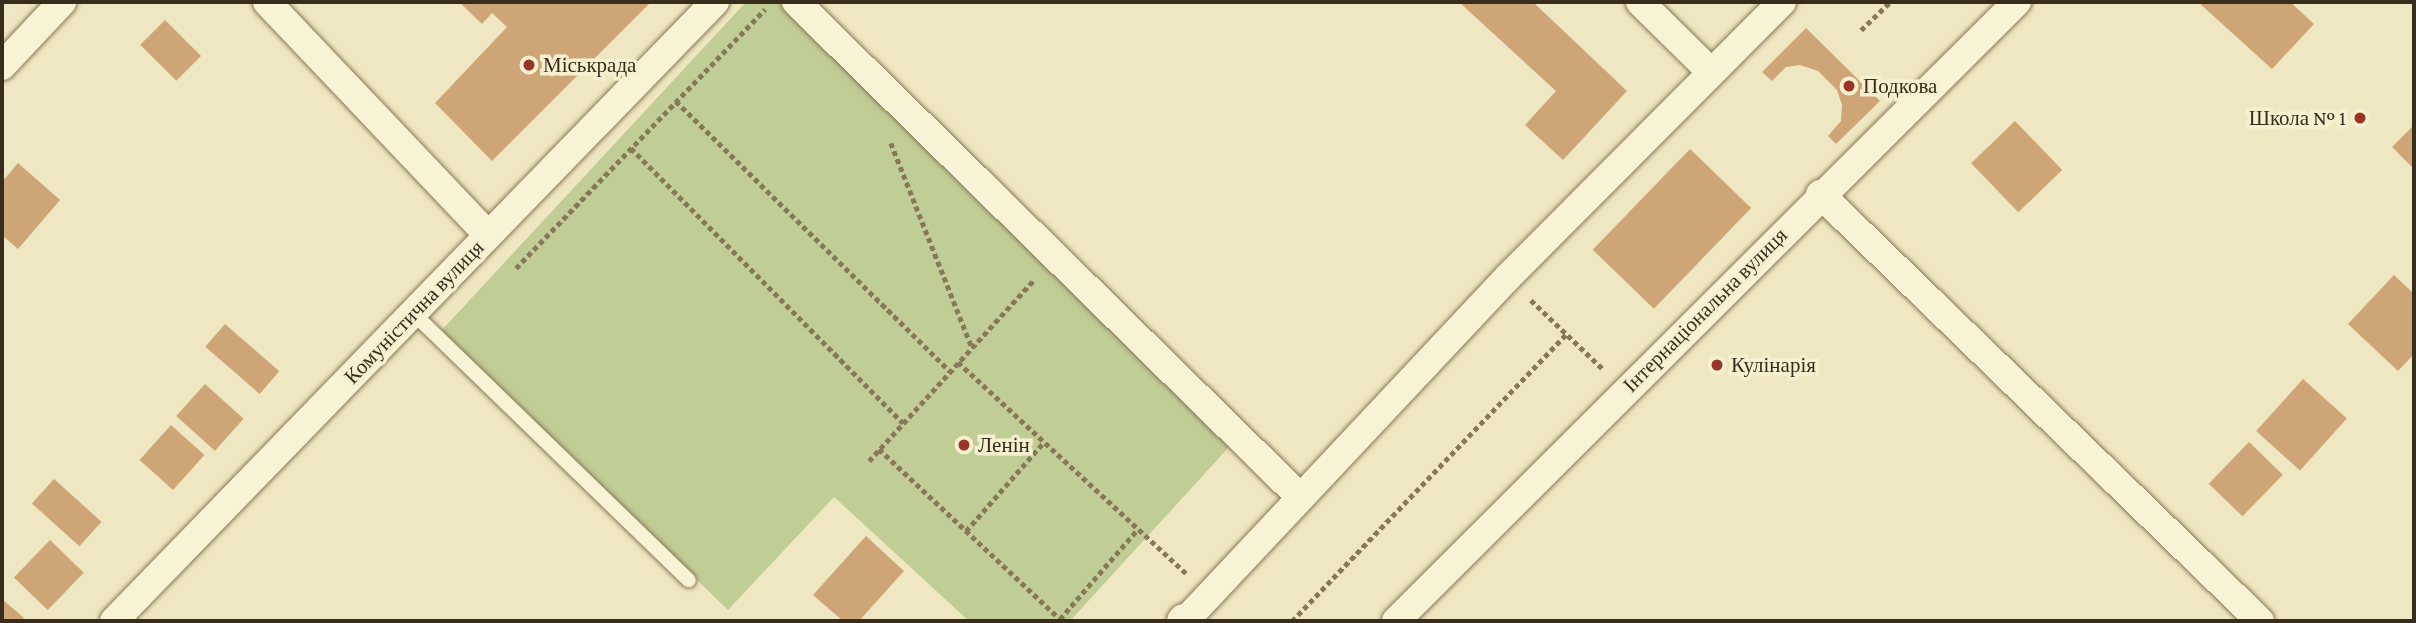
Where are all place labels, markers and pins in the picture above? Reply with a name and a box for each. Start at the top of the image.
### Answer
place label: Міськрада [543,52,636,78]
marker: Міськрада [521,57,537,73]
place label: Подкова [1863,73,1937,99]
marker: Подкова [1841,78,1857,94]
place label: Школа № 1 [2249,105,2346,131]
marker: Школа № 1 [2352,110,2368,126]
place label: Кулінарія [1731,352,1816,378]
marker: Кулінарія [1709,357,1725,373]
place label: Ленін [978,432,1030,458]
marker: Ленін [956,437,972,453]

